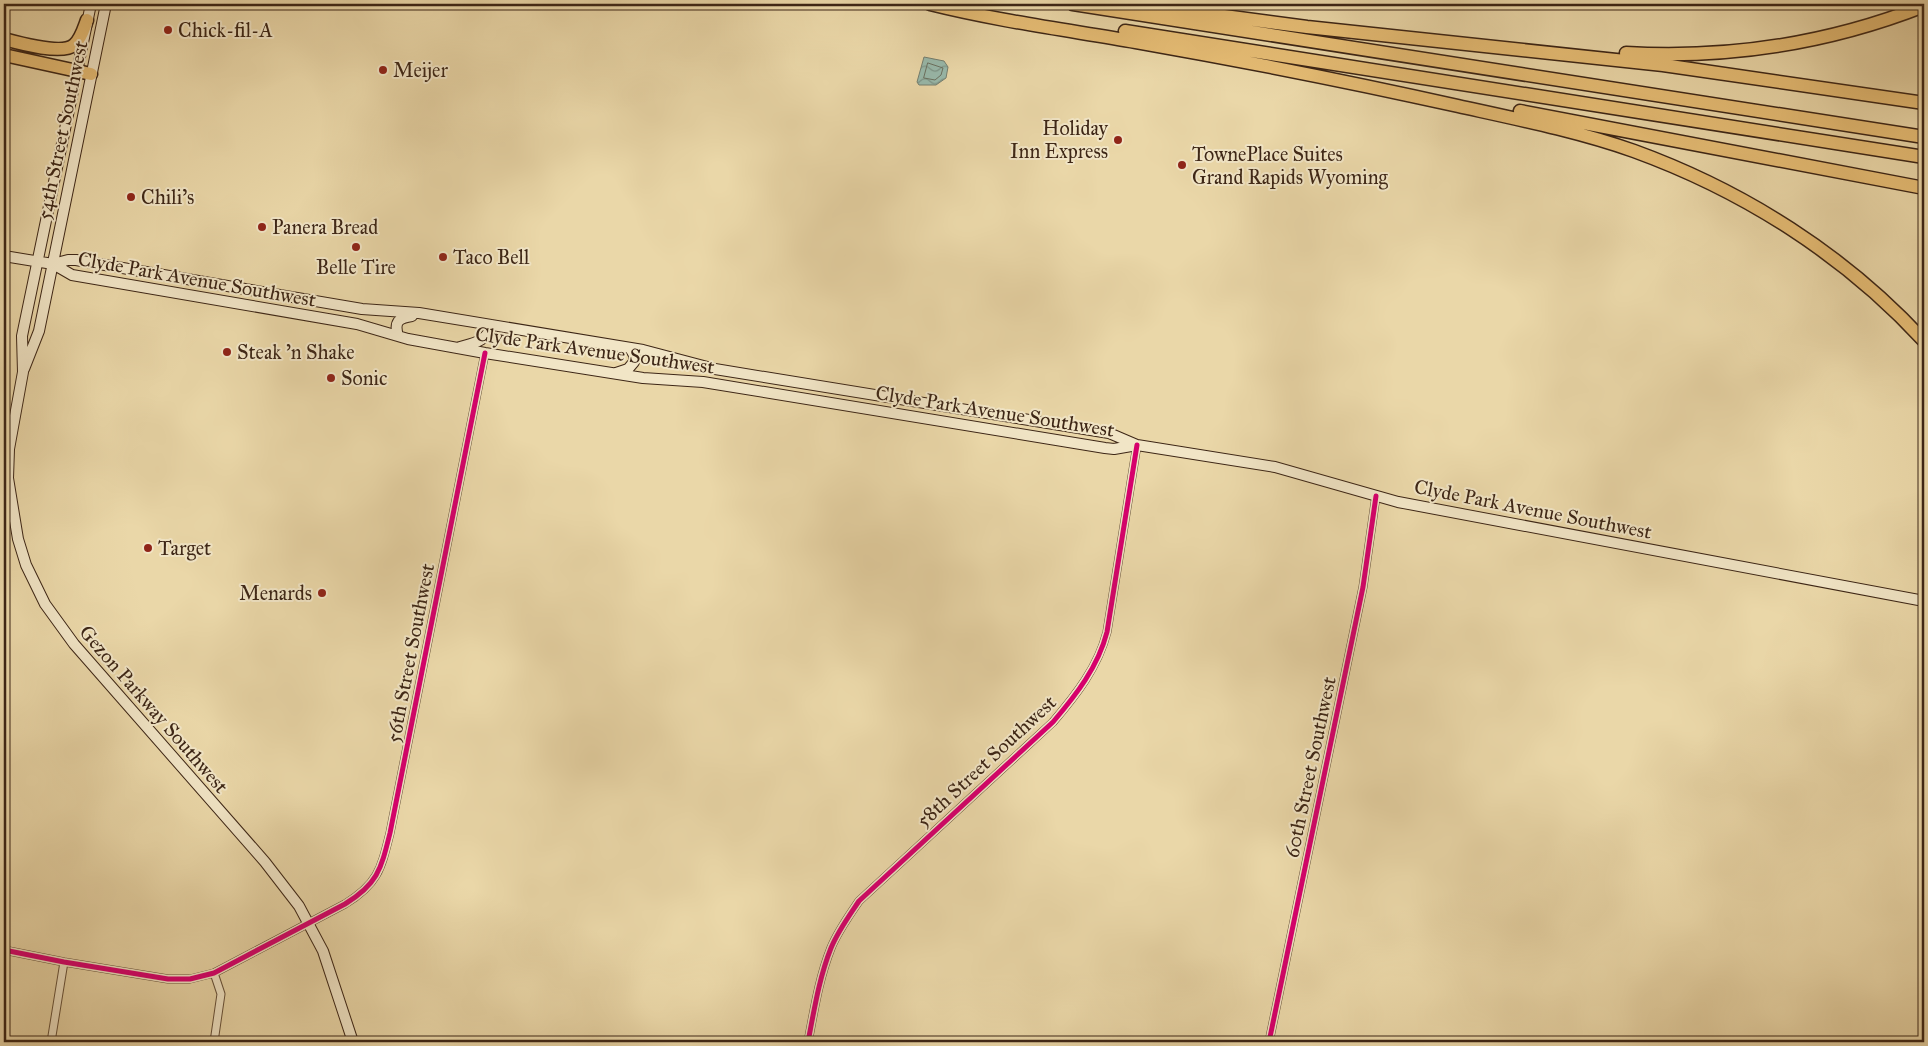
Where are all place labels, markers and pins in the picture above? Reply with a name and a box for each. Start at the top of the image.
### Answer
place label: Chick-fil-A [178,18,273,42]
marker: Chick-fil-A [162,24,174,36]
place label: Meijer [393,58,448,82]
marker: Meijer [377,64,389,76]
place label: Holiday Inn Express [1010,116,1109,163]
marker: Holiday Inn Express [1112,134,1124,146]
place label: TownePlace Suites Grand Rapids Wyoming [1192,142,1389,190]
marker: TownePlace Suites Grand Rapids Wyoming [1176,159,1188,171]
place label: Chili's [141,185,194,209]
marker: Chili's [125,191,137,203]
place label: Panera Bread [272,215,378,239]
marker: Panera Bread [256,221,268,233]
marker: Belle Tire [350,241,362,253]
place label: Taco Bell [453,245,530,269]
marker: Taco Bell [437,251,449,263]
place label: Belle Tire [316,255,396,279]
place label: Steak 'n Shake [237,340,354,364]
marker: Steak 'n Shake [221,346,233,358]
place label: Sonic [341,366,387,390]
marker: Sonic [325,372,337,384]
place label: Target [158,536,211,561]
marker: Target [142,542,154,554]
place label: Menards [239,581,312,605]
marker: Menards [316,587,328,599]

